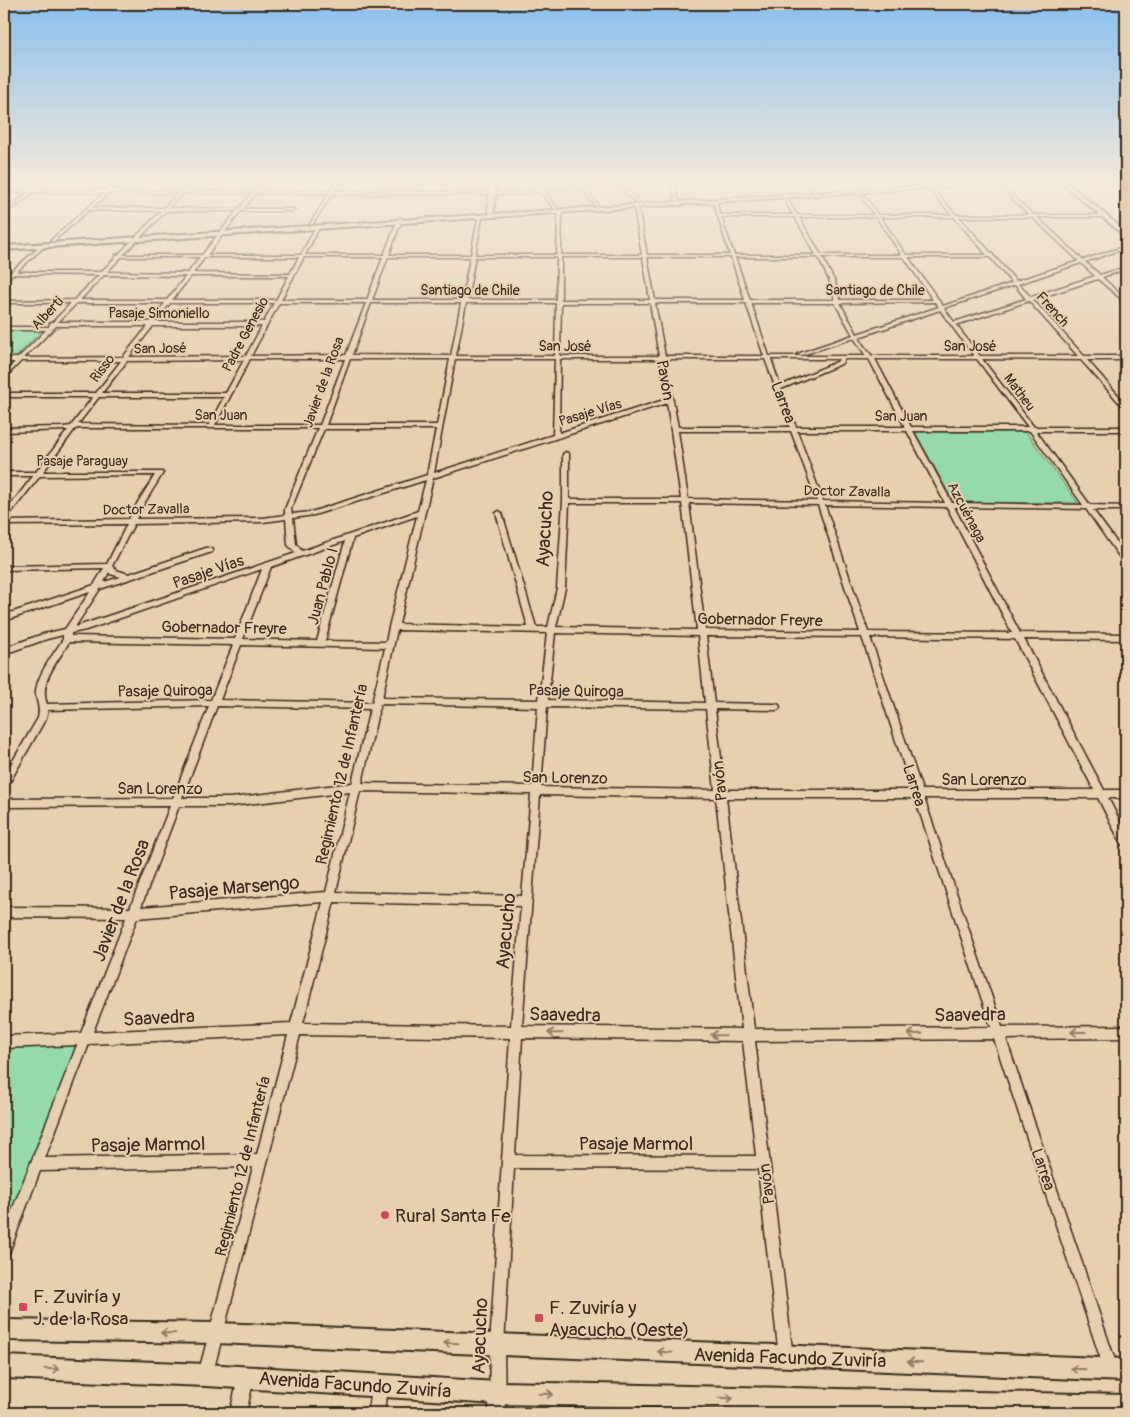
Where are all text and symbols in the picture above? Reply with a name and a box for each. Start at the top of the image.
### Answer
street label: Santiago de Chile [420,282,520,299]
street label: Santiago de Chile [825,282,925,299]
street label: French [1032,288,1073,330]
street label: Alberti [28,293,67,334]
street label: Padre Genesio [219,294,272,375]
street label: Pasaje Simoniello [108,305,210,322]
street label: Javier de la Rosa [299,335,348,430]
street label: San José [538,338,592,355]
street label: San José [943,338,997,355]
street label: San José [133,340,187,357]
street label: Risso [86,351,119,386]
street label: Pavón [652,358,678,402]
street label: Matheu [1000,370,1039,414]
street label: Larrea [766,379,800,426]
street label: Pasaje Vías [557,395,624,430]
street label: San Juan [195,407,248,424]
street label: San Juan [875,408,928,425]
street label: Pasaje Paraguay [36,453,128,470]
street label: Azcuénaga [944,479,990,545]
street label: Doctor Zavalla [804,482,890,501]
street label: Ayacucho [531,490,559,568]
street label: Doctor Zavalla [103,500,189,519]
street label: Juan Pablo I [303,545,343,627]
street label: Pasaje Vías [170,550,247,593]
street label: Gobernador Freyre [697,609,823,631]
street label: Gobernador Freyre [161,617,287,639]
street label: Pasaje Quiroga [117,680,213,702]
street label: Pasaje Quiroga [528,680,624,702]
street label: Regimiento 12 de Infantería [311,682,373,867]
street label: Pavón [708,760,732,802]
street label: Larrea [898,762,930,809]
street label: San Lorenzo [522,767,608,789]
street label: San Lorenzo [941,770,1027,790]
street label: San Lorenzo [117,779,203,799]
street label: Javier de la Rosa [87,836,155,965]
street label: Pasaje Marsengo [168,870,300,906]
street label: Ayacucho [491,892,521,970]
street label: Saavedra [529,1002,601,1028]
street label: Saavedra [934,1002,1006,1028]
street label: Saavedra [123,1004,196,1032]
one-way arrow [1070,1027,1086,1037]
one-way arrow [547,1028,564,1038]
one-way arrow [907,1029,924,1039]
one-way arrow [710,1030,726,1040]
street label: Regimiento 12 de Infantería [211,1074,275,1258]
street label: Pasaje Marmol [90,1132,206,1158]
street label: Pasaje Marmol [579,1132,693,1156]
street label: Larrea [1027,1146,1059,1193]
street label: Pavón [755,1162,779,1205]
place label: Rural Santa Fe [395,1204,511,1228]
marker: Rural Santa Fe [379,1209,391,1221]
place label: F. Zuviría y J. de la Rosa [33,1285,129,1331]
place label: F. Zuviría y Ayacucho (Oeste) [549,1296,689,1342]
street label: Ayacucho [467,1297,493,1375]
marker: F. Zuviría y J. de la Rosa [17,1301,29,1313]
marker: F. Zuviría y Ayacucho (Oeste) [533,1312,545,1324]
one-way arrow [160,1328,176,1338]
one-way arrow [443,1338,459,1347]
street label: Avenida Facundo Zuviría [693,1343,887,1373]
one-way arrow [658,1347,674,1357]
one-way arrow [907,1358,923,1367]
one-way arrow [44,1364,60,1374]
one-way arrow [1070,1364,1086,1373]
street label: Avenida Facundo Zuviría [258,1366,452,1404]
one-way arrow [538,1389,554,1399]
one-way arrow [718,1393,734,1402]

